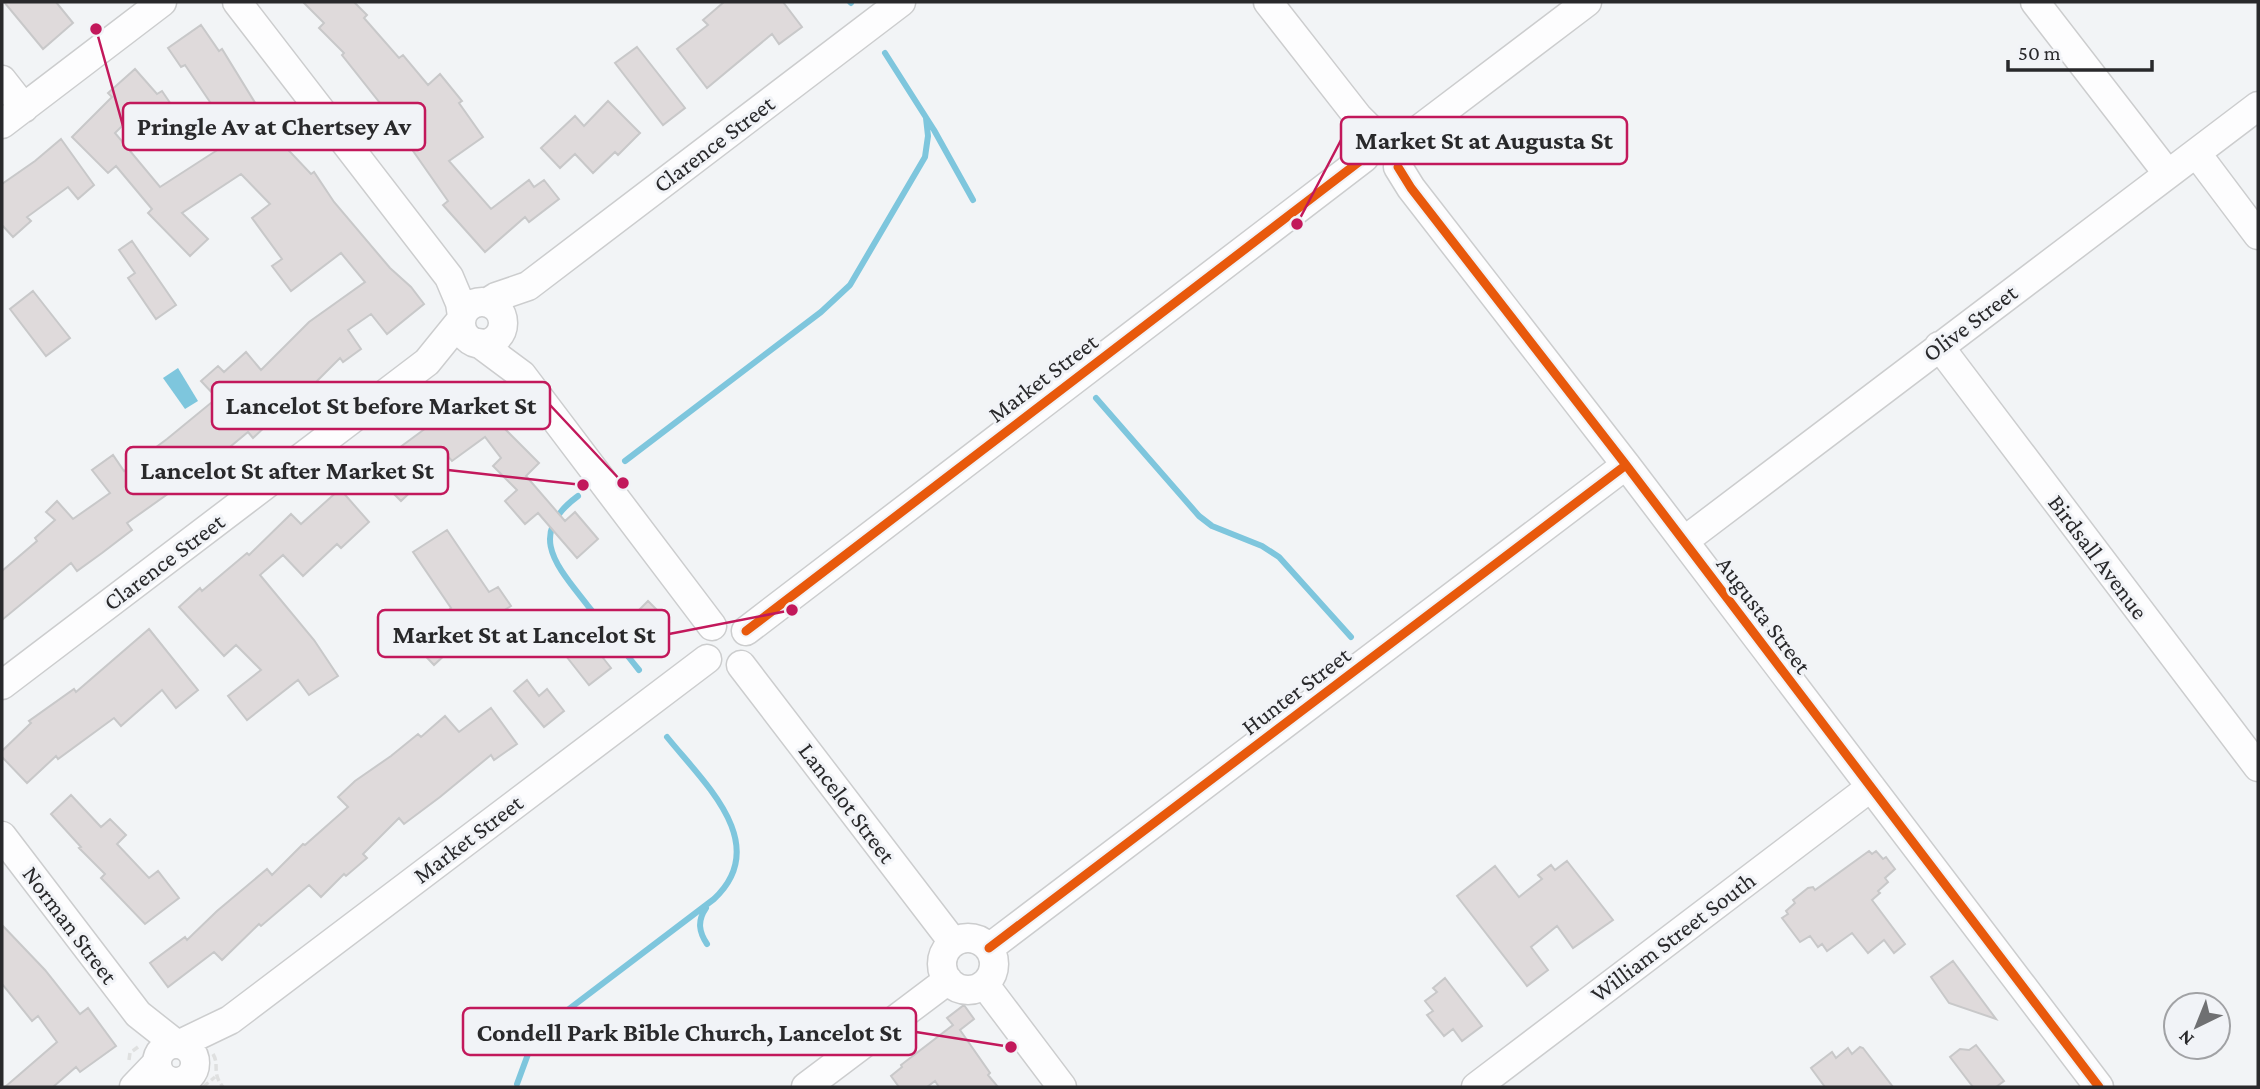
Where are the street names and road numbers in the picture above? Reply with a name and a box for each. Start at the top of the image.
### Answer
street label: Clarence Street [648,89,780,198]
street label: Olive Street [1917,278,2023,367]
street label: Market Street [983,327,1104,427]
street label: Birdsall Avenue [2043,489,2154,624]
street label: Clarence Street [98,507,230,616]
street label: Augusta Street [1712,551,1818,679]
street label: Hunter Street [1236,640,1356,740]
street label: Lancelot Street [794,737,902,869]
street label: Market Street [408,788,529,888]
street label: Norman Street [17,861,124,990]
street label: William Street South [1585,866,1760,1007]

